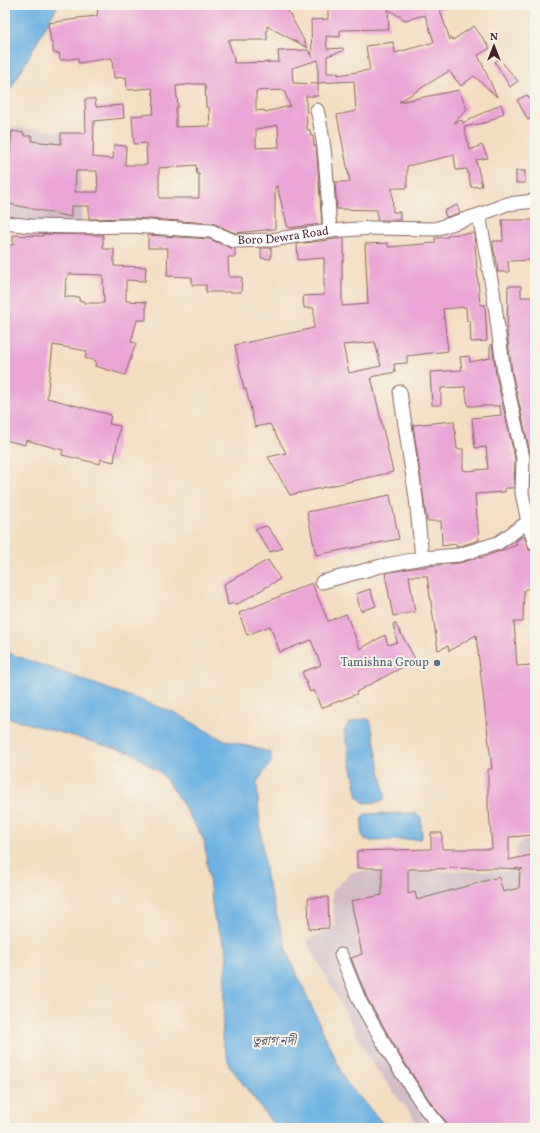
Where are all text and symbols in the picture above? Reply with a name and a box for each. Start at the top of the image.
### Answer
north arrow [474,26,514,66]
text: N [490,30,498,45]
street label: Boro Dewra Road [237,223,330,249]
place label: Tamishna Group [341,655,429,671]
marker: Tamishna Group [432,658,442,668]
water label: তুরাগ নদী [252,1033,297,1051]

